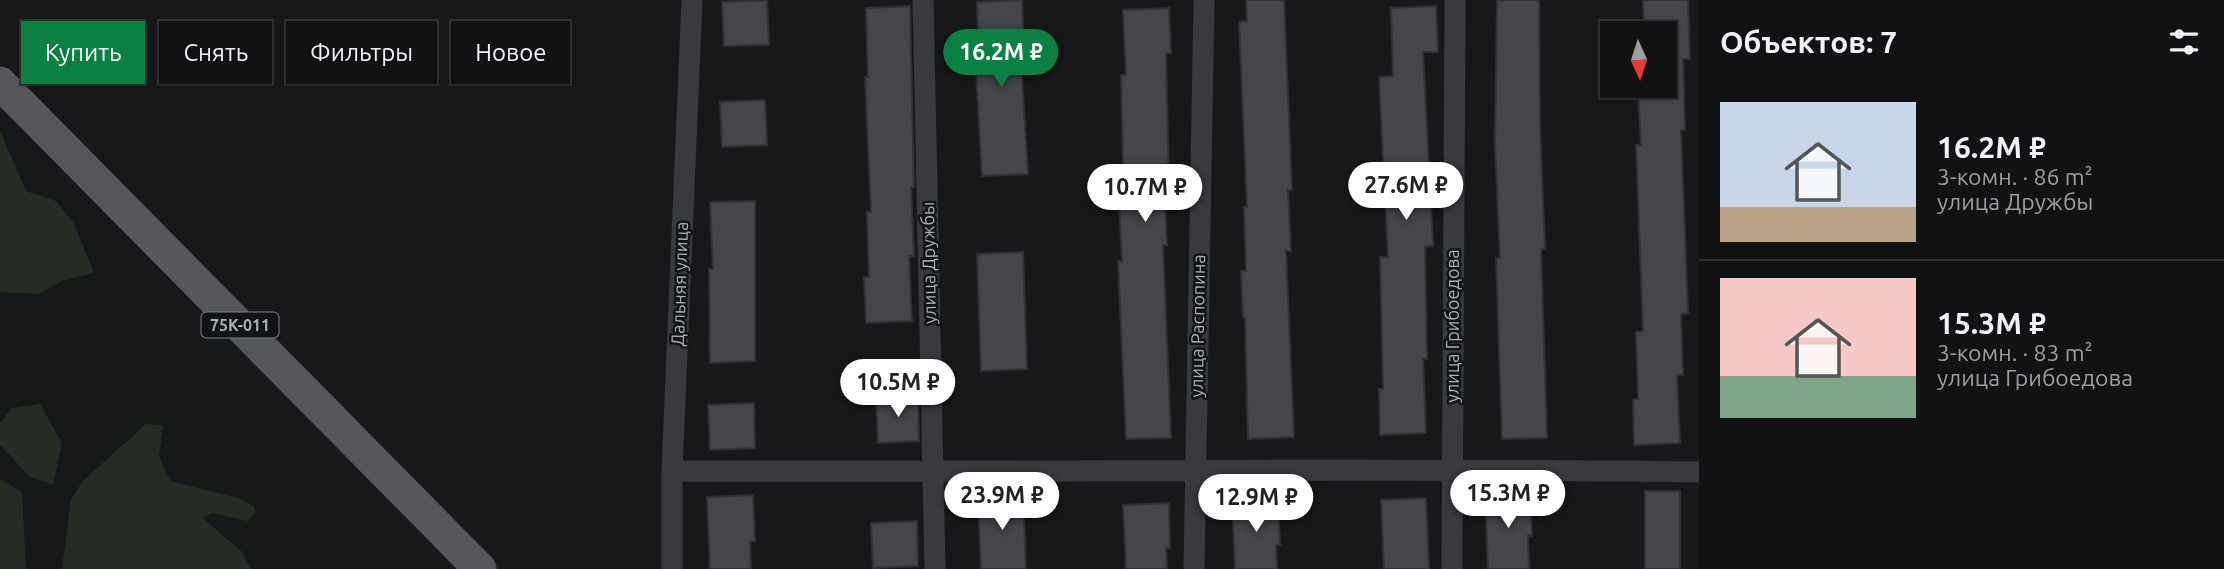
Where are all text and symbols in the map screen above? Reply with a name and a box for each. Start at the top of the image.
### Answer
chip: Купить [21,21,145,84]
chip: Снять [159,21,272,84]
chip: Фильтры [286,21,437,84]
chip: Новое [451,21,570,84]
north arrow [1600,21,1676,98]
map controls [1600,21,1677,98]
icon: filters [2165,23,2203,61]
text: Объектов: 7 [1720,25,1897,59]
pin: 16.2M ₽ [936,29,1066,89]
text: 16.2M ₽ [959,39,1043,64]
icon: home [1776,130,1860,214]
text: 16.2M ₽ [1937,130,2046,164]
pin: 27.6M ₽ [1341,162,1471,222]
pin: 10.7M ₽ [1080,164,1210,224]
text: 3-комн. · 86 m² [1937,164,2093,189]
text: 27.6M ₽ [1364,172,1448,197]
text: 10.7M ₽ [1103,174,1187,199]
text: улица Дружбы [1937,189,2093,214]
street label: улица Дружбы [917,202,939,324]
street label: Дальняя улица [667,221,691,347]
street label: улица Грибоедова [1442,249,1462,403]
street label: улица Распопина [1186,254,1208,398]
icon: home [1776,306,1860,390]
text: 15.3M ₽ [1937,306,2046,340]
road number: 75К-011 [202,312,278,338]
text: 3-комн. · 83 m² [1937,340,2093,365]
pin: 10.5M ₽ [833,360,963,419]
text: улица Грибоедова [1937,365,2133,390]
text: 10.5M ₽ [856,369,940,394]
pin: 15.3M ₽ [1443,470,1573,530]
pin: 23.9M ₽ [937,472,1067,532]
pin: 12.9M ₽ [1191,475,1321,534]
text: 15.3M ₽ [1466,480,1550,505]
text: 23.9M ₽ [960,482,1044,507]
text: 12.9M ₽ [1214,484,1298,509]

